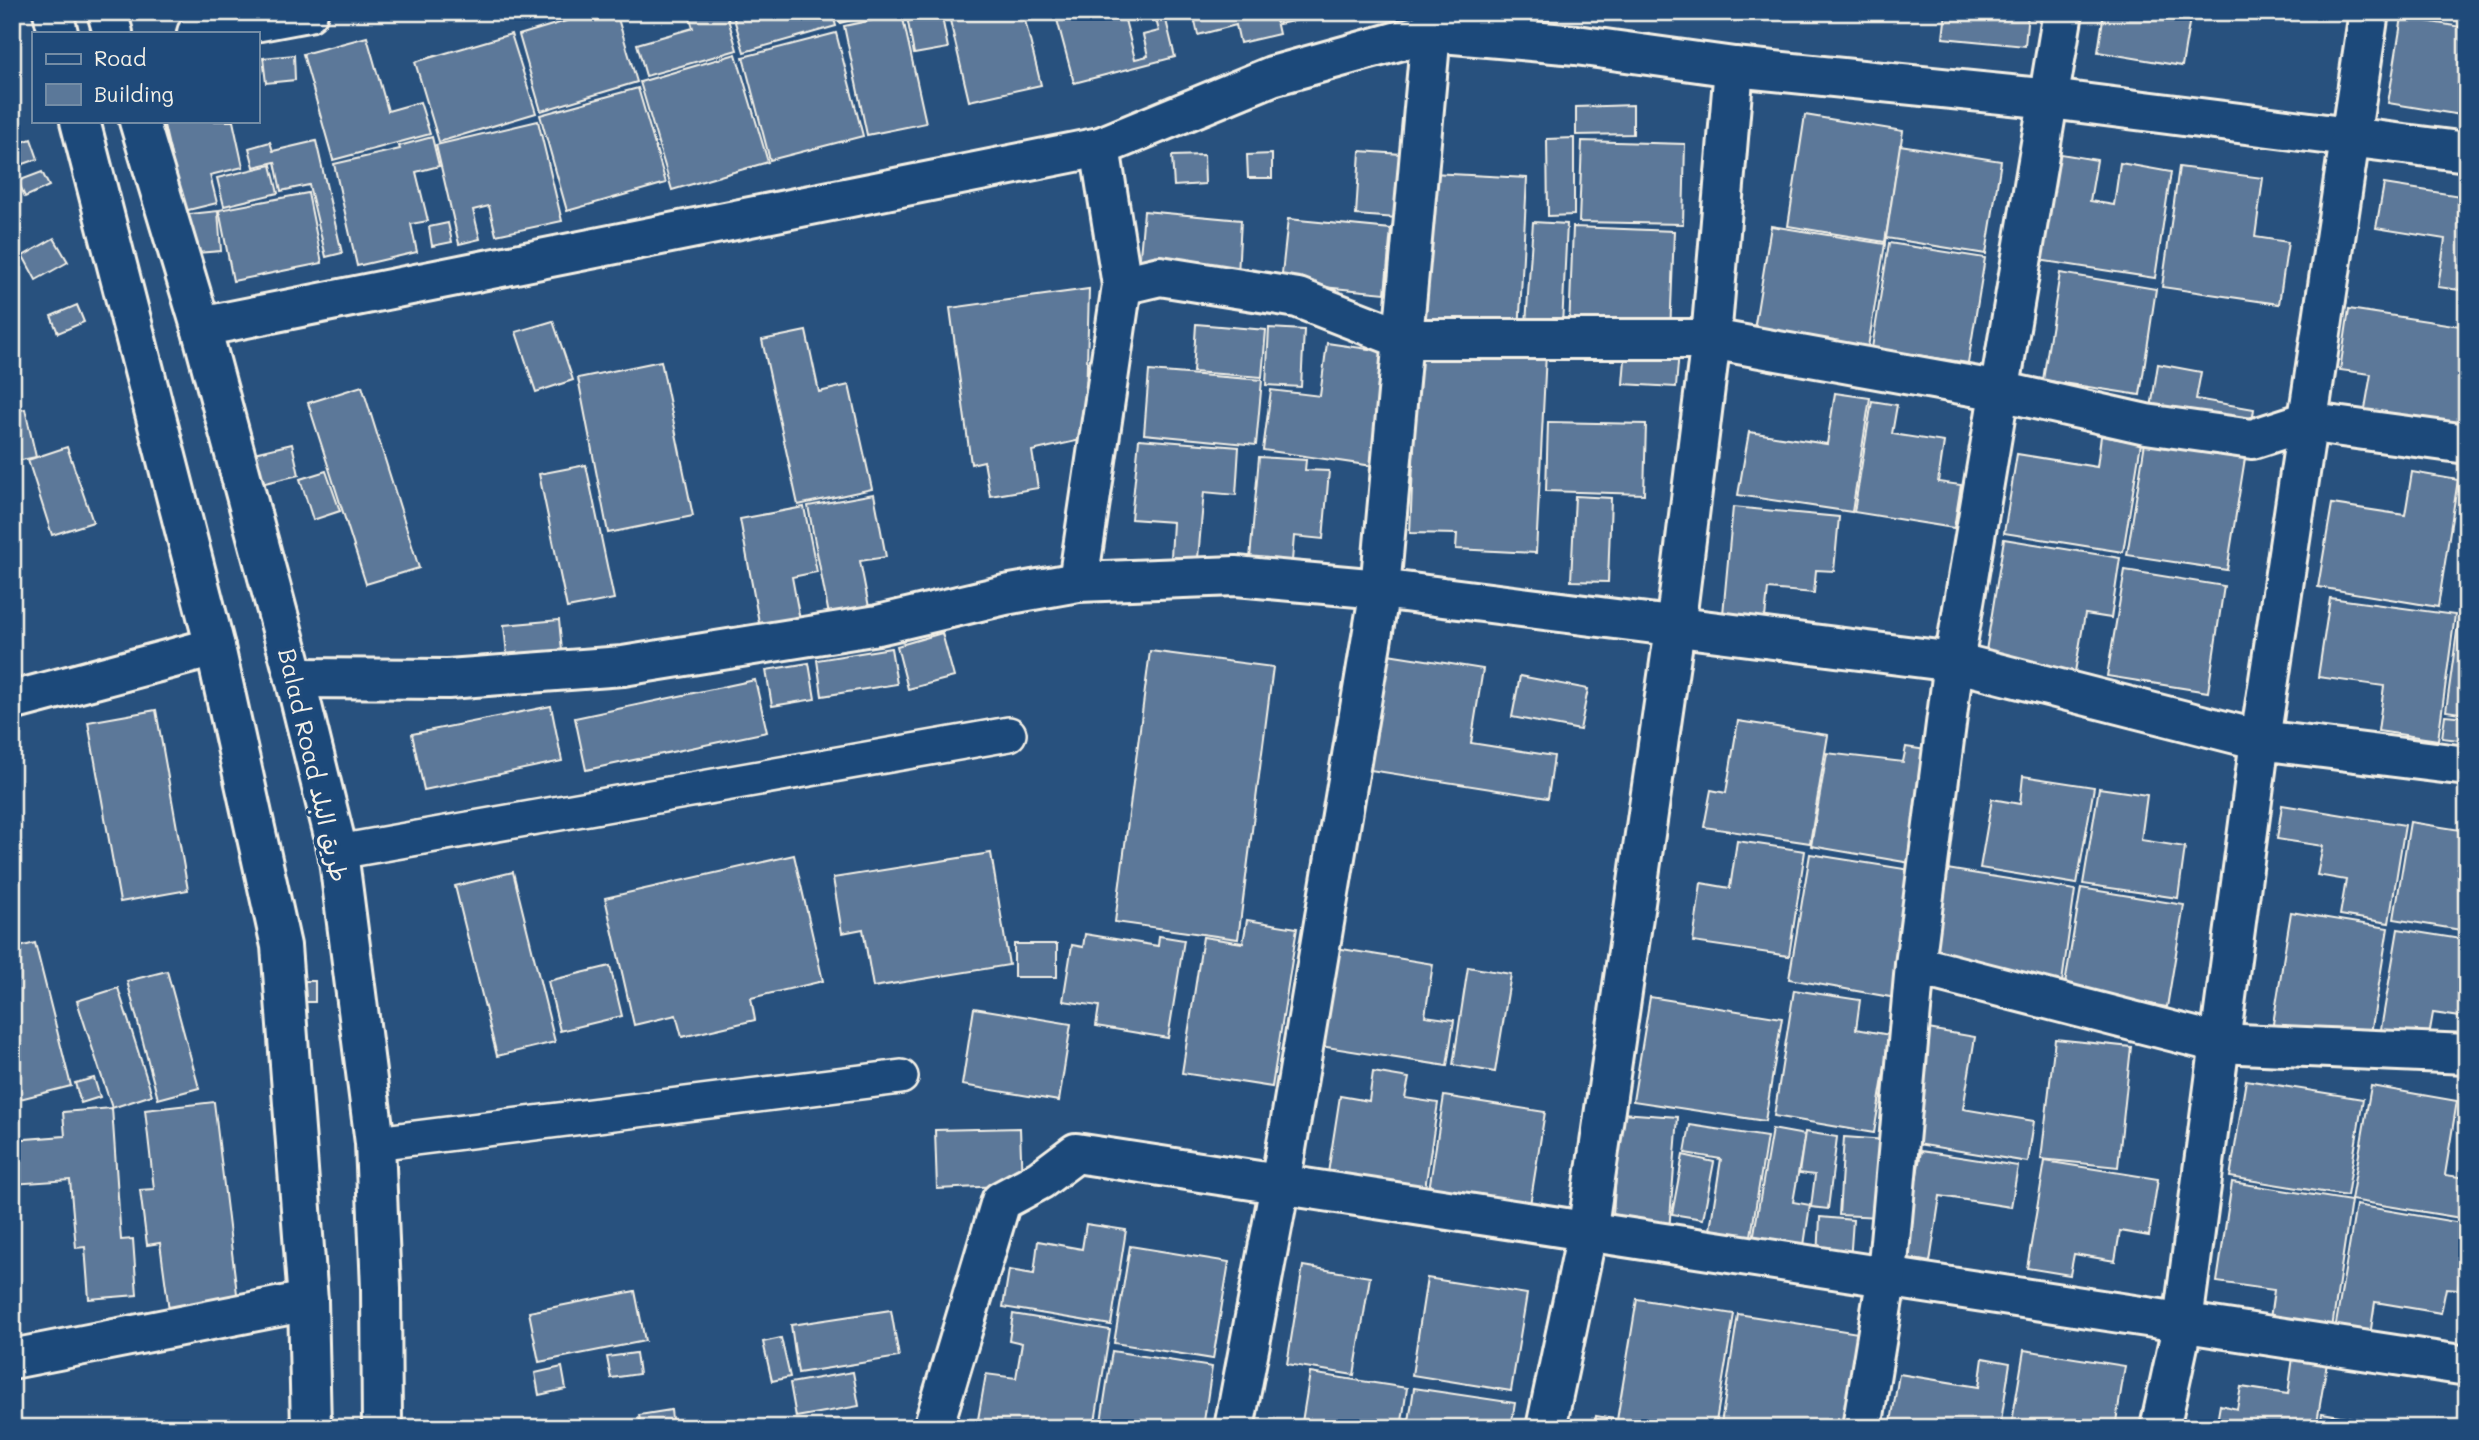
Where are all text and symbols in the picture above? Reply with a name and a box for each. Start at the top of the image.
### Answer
legend [32,32,259,122]
text: Road [94,44,146,71]
text: Building [94,80,174,107]
street label: Balad Road طريق البلد [272,645,356,885]

